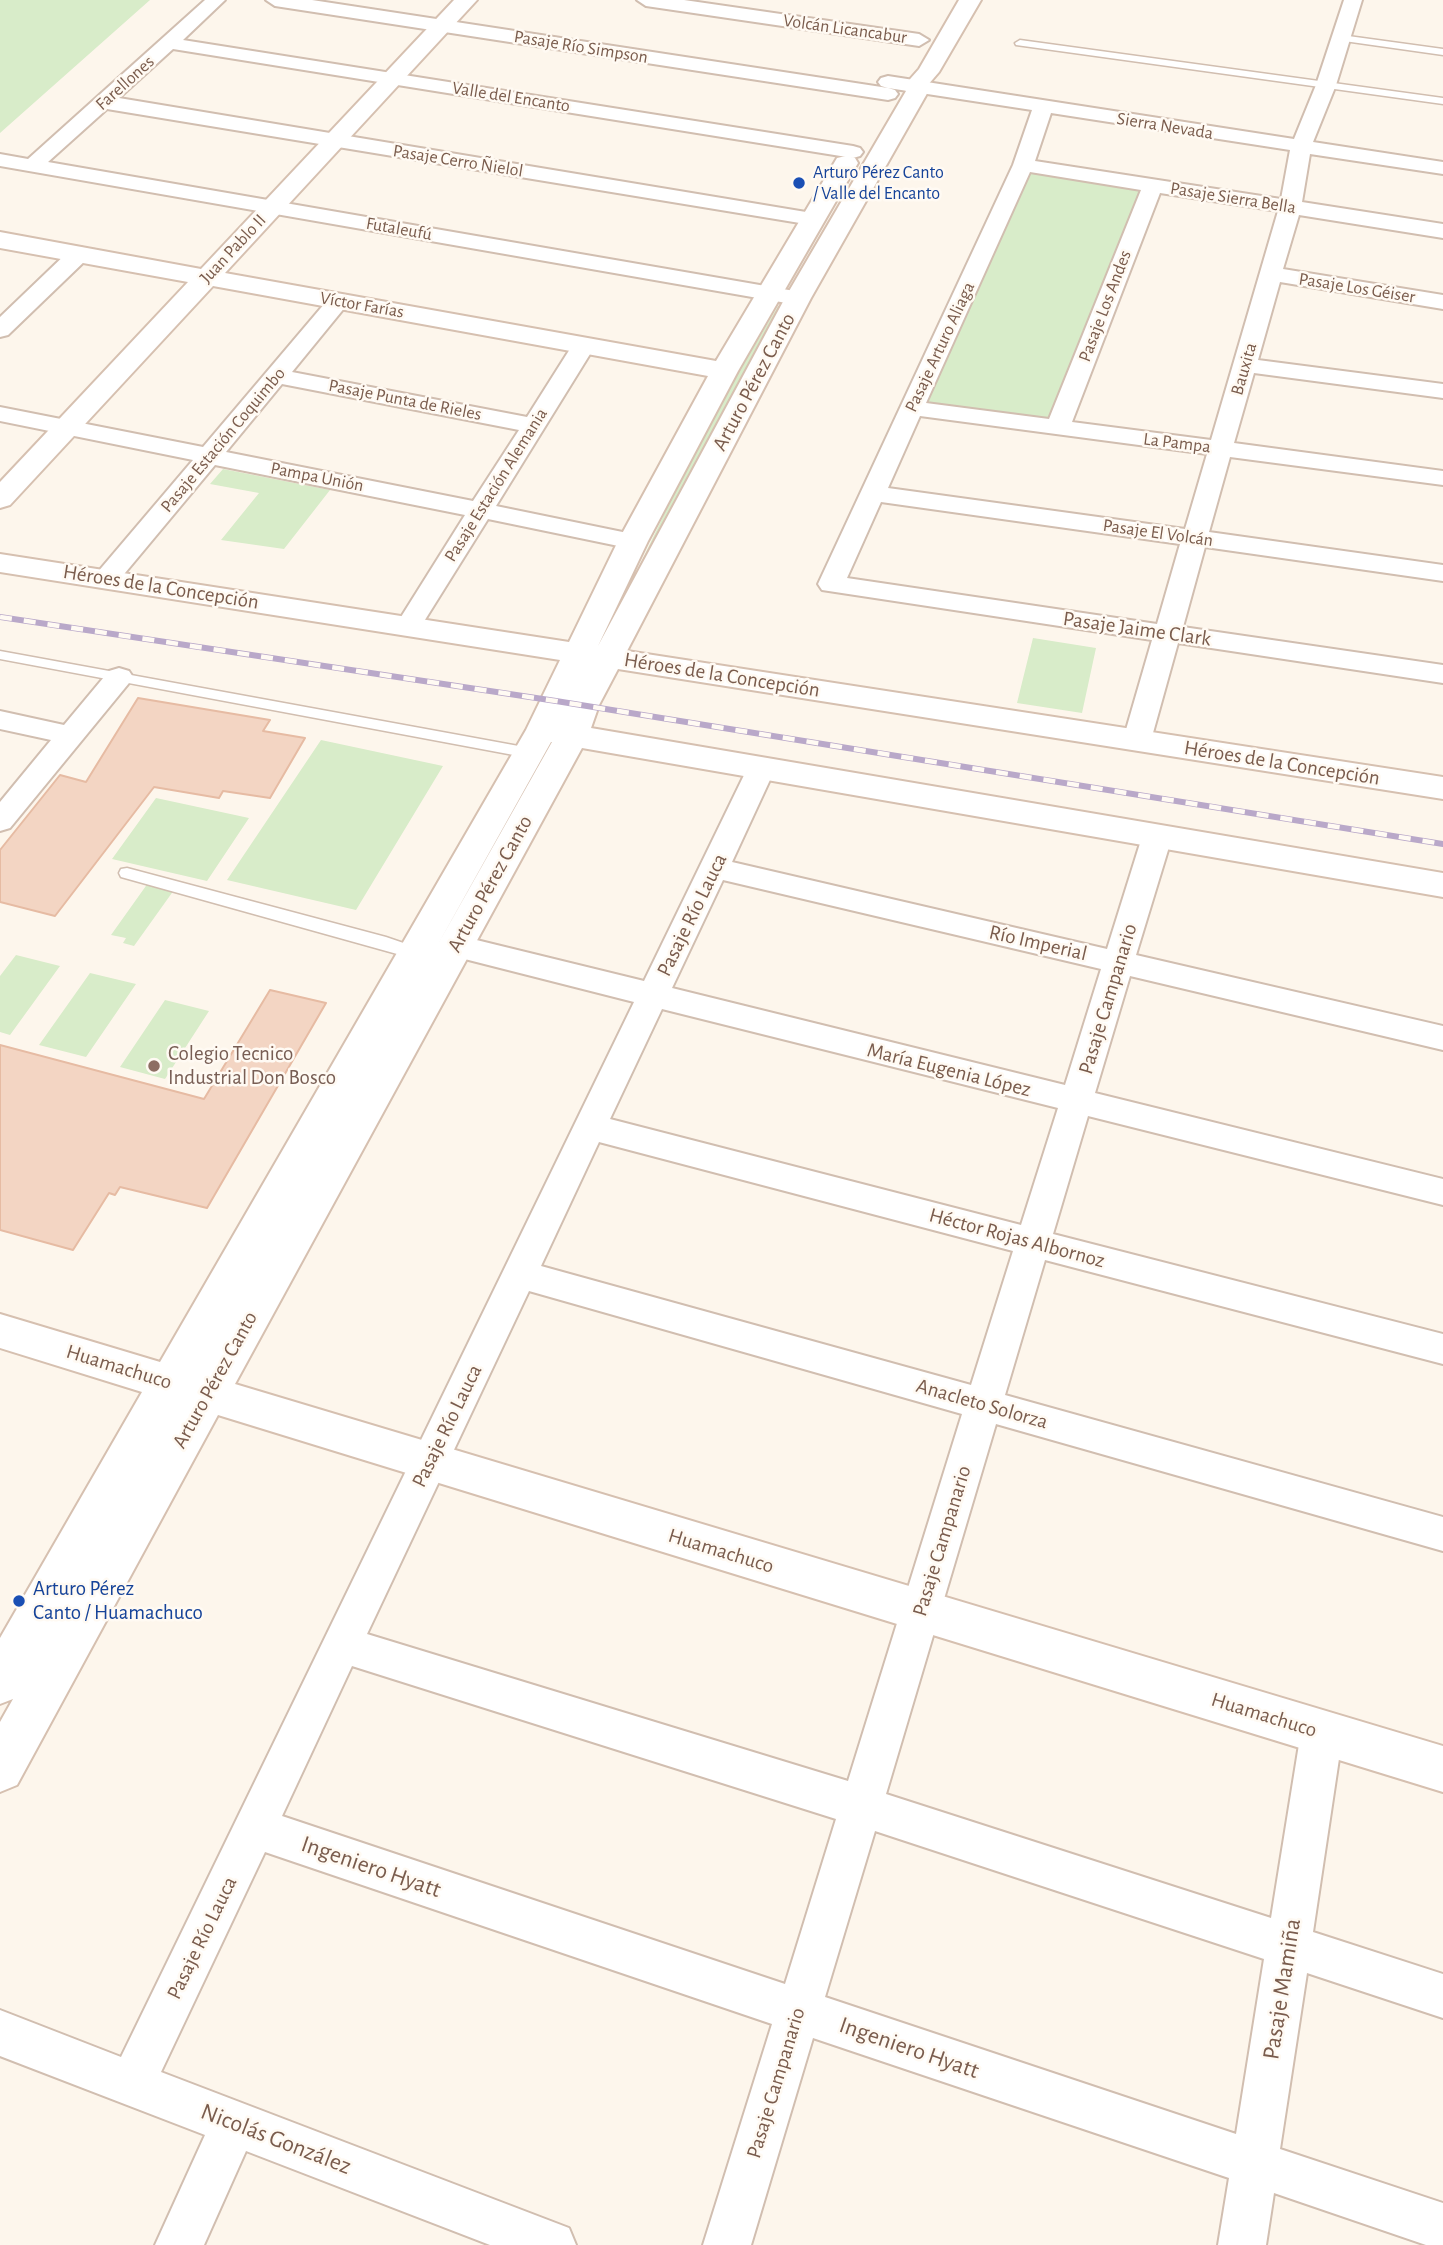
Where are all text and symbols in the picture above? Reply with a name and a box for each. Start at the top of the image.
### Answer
street label: Volcán Licancabur [782,10,908,48]
street label: Pasaje Río Simpson [512,26,650,68]
street label: Farellones [91,51,159,115]
street label: Valle del Encanto [451,77,571,117]
street label: Sierra Nevada [1115,108,1215,144]
street label: Pasaje Cerro Ñielol [391,140,525,182]
place label: Arturo Pérez Canto / Valle del Encanto [813,162,944,204]
marker: Arturo Pérez Canto / Valle del Encanto [791,175,807,191]
street label: Pasaje Sierra Bella [1169,177,1297,219]
street label: Juan Pablo II [195,210,271,288]
street label: Futaleufú [364,213,434,245]
street label: Pasaje Los Andes [1074,247,1136,365]
street label: Pasaje Los Géiser [1297,268,1417,308]
street label: Pasaje Arturo Aliaga [900,279,980,415]
street label: Víctor Farías [318,287,406,323]
street label: Arturo Pérez Canto [707,309,801,455]
street label: Bauxita [1226,340,1262,398]
street label: Pasaje Estación Coquimbo [156,363,290,517]
street label: Pasaje Punta de Rieles [327,375,483,425]
street label: Pasaje Estación Alemania [440,404,552,566]
street label: La Pampa [1142,428,1212,458]
street label: Pampa Unión [269,457,365,497]
street label: Pasaje El Volcán [1101,515,1215,551]
street label: Héroes de la Concepción [61,559,261,615]
street label: Pasaje Jaime Clark [1061,606,1213,652]
street label: Héroes de la Concepción [622,647,822,703]
street label: Héroes de la Concepción [1182,735,1382,791]
street label: Arturo Pérez Canto [442,811,538,957]
street label: Pasaje Río Lauca [651,849,733,981]
street label: Río Imperial [987,919,1089,967]
street label: Pasaje Campanario [1073,921,1143,1077]
street label: María Eugenia López [864,1037,1034,1103]
place label: Colegio Tecnico Industrial Don Bosco [168,1041,336,1091]
marker: Colegio Tecnico Industrial Don Bosco [146,1058,162,1074]
street label: Héctor Rojas Albornoz [926,1202,1108,1274]
street label: Arturo Pérez Canto [167,1307,263,1453]
street label: Huamachuco [63,1339,175,1395]
street label: Pasaje Río Lauca [406,1360,488,1492]
street label: Anacleto Solorza [913,1373,1051,1435]
street label: Pasaje Campanario [907,1463,977,1619]
street label: Huamachuco [665,1523,777,1579]
place label: Arturo Pérez Canto / Huamachuco [33,1576,203,1626]
marker: Arturo Pérez Canto / Huamachuco [11,1593,27,1609]
street label: Huamachuco [1208,1687,1320,1743]
street label: Ingeniero Hyatt [297,1830,445,1904]
street label: Pasaje Río Lauca [161,1872,243,2004]
street label: Pasaje Mamiña [1257,1916,1307,2062]
street label: Pasaje Campanario [741,2005,811,2161]
street label: Ingeniero Hyatt [835,2011,983,2085]
street label: Nicolás González [197,2097,355,2181]

